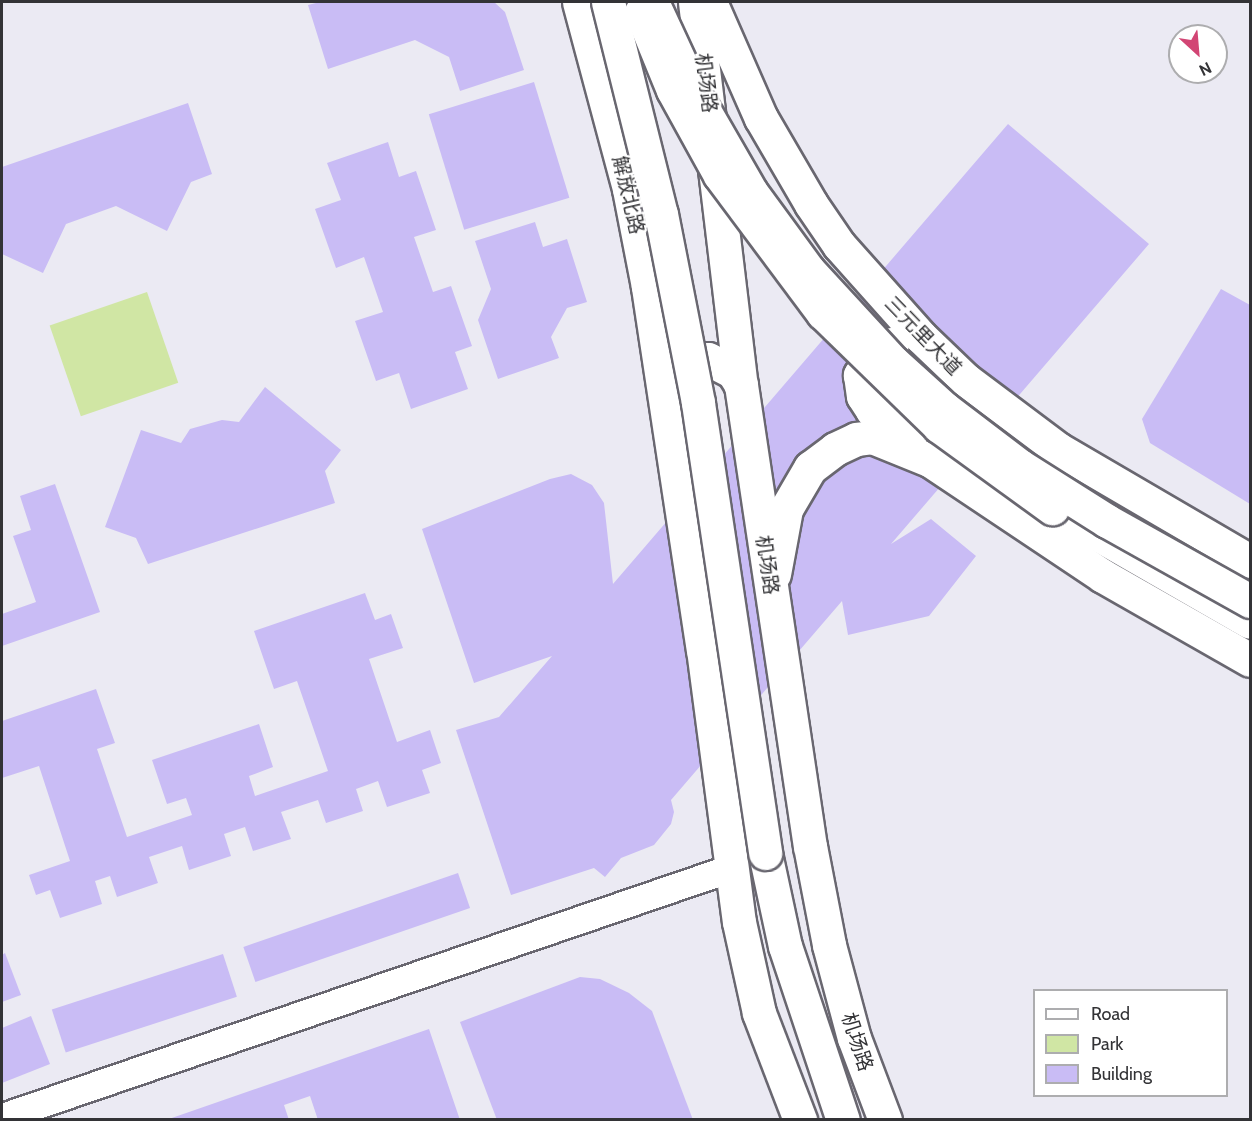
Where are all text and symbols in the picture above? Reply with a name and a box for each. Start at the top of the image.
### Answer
north arrow [1168,24,1228,84]
street label: 机场路 [690,52,722,114]
text: N [1196,58,1214,80]
street label: 解放北路 [607,153,649,237]
street label: 三元里大道 [880,292,966,380]
street label: 机场路 [751,534,783,596]
legend [1033,989,1228,1097]
text: Road [1091,1003,1130,1025]
street label: 机场路 [836,1010,878,1074]
text: Park [1091,1033,1123,1055]
text: Building [1091,1063,1152,1085]

